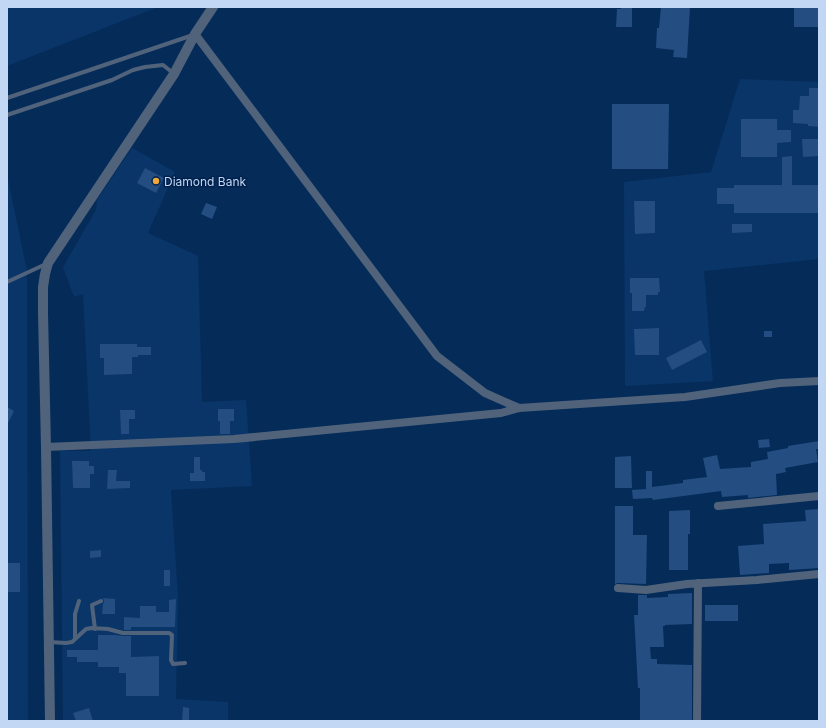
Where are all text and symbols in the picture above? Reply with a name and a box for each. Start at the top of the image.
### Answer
place label: Diamond Bank [164,174,247,189]
marker: Diamond Bank [151,176,161,186]

